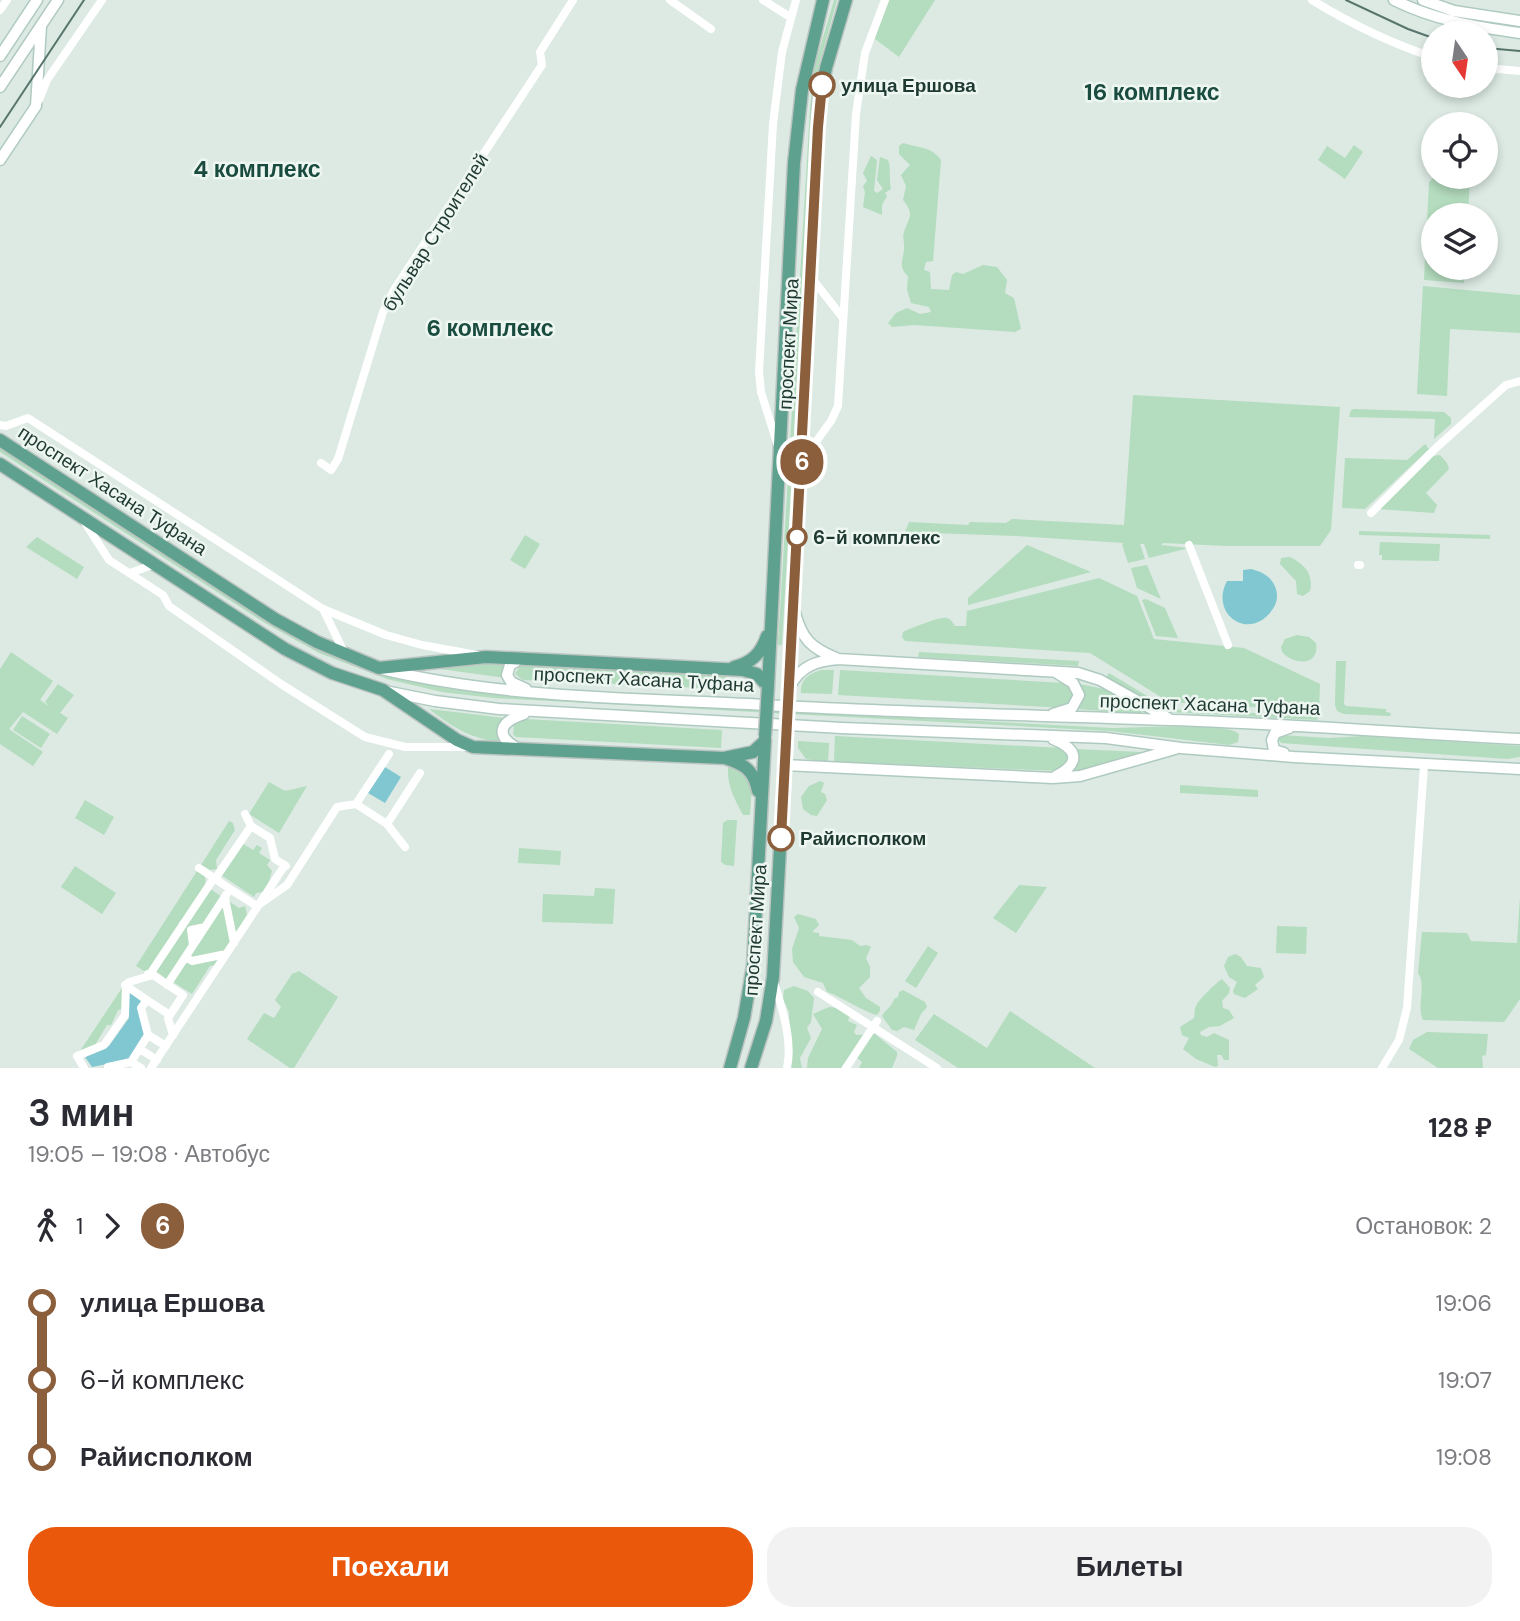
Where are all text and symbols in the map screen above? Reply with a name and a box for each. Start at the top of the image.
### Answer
north arrow [1421,21,1498,98]
map controls [1421,21,1498,280]
marker: улица Ершова [809,72,835,98]
place label: улица Ершова [841,73,976,98]
district label: 16 комплекс [1084,77,1220,107]
button: locate [1421,112,1498,189]
street label: бульвар Строителей [377,149,494,316]
district label: 4 комплекс [193,154,321,184]
button: layers [1421,203,1498,280]
street label: проспект Мира [773,277,804,410]
district label: 6 комплекс [427,313,554,343]
street label: проспект Хасана Туфана [13,420,212,561]
line badge: 6 [779,439,825,485]
text: 6 [794,446,810,477]
place label: 6-й комплекс [813,525,941,550]
marker: 6-й комплекс [787,527,807,547]
street label: проспект Хасана Туфана [533,661,755,698]
street label: проспект Хасана Туфана [1099,688,1321,721]
marker: Райисполком [768,825,794,851]
place label: Райисполком [800,826,926,851]
street label: проспект Мира [738,863,773,997]
text: 3 мин [28,1088,134,1138]
text: 128 ₽ [1428,1111,1492,1145]
text: 19:05 – 19:08 · Автобус [28,1139,270,1169]
icon: walk [28,1207,66,1245]
icon: forward [93,1207,131,1245]
text: 6 [155,1210,170,1241]
text: 1 [76,1211,83,1241]
text: Остановок: 2 [1355,1211,1492,1241]
text: улица Ершова [80,1286,264,1320]
text: 19:06 [1436,1288,1492,1318]
text: 6-й комплекс [80,1363,244,1397]
text: 19:07 [1438,1365,1492,1395]
text: Райисполком [80,1440,253,1474]
text: 19:08 [1436,1442,1492,1472]
button: Поехали [28,1527,753,1607]
button: Билеты [767,1527,1492,1607]

